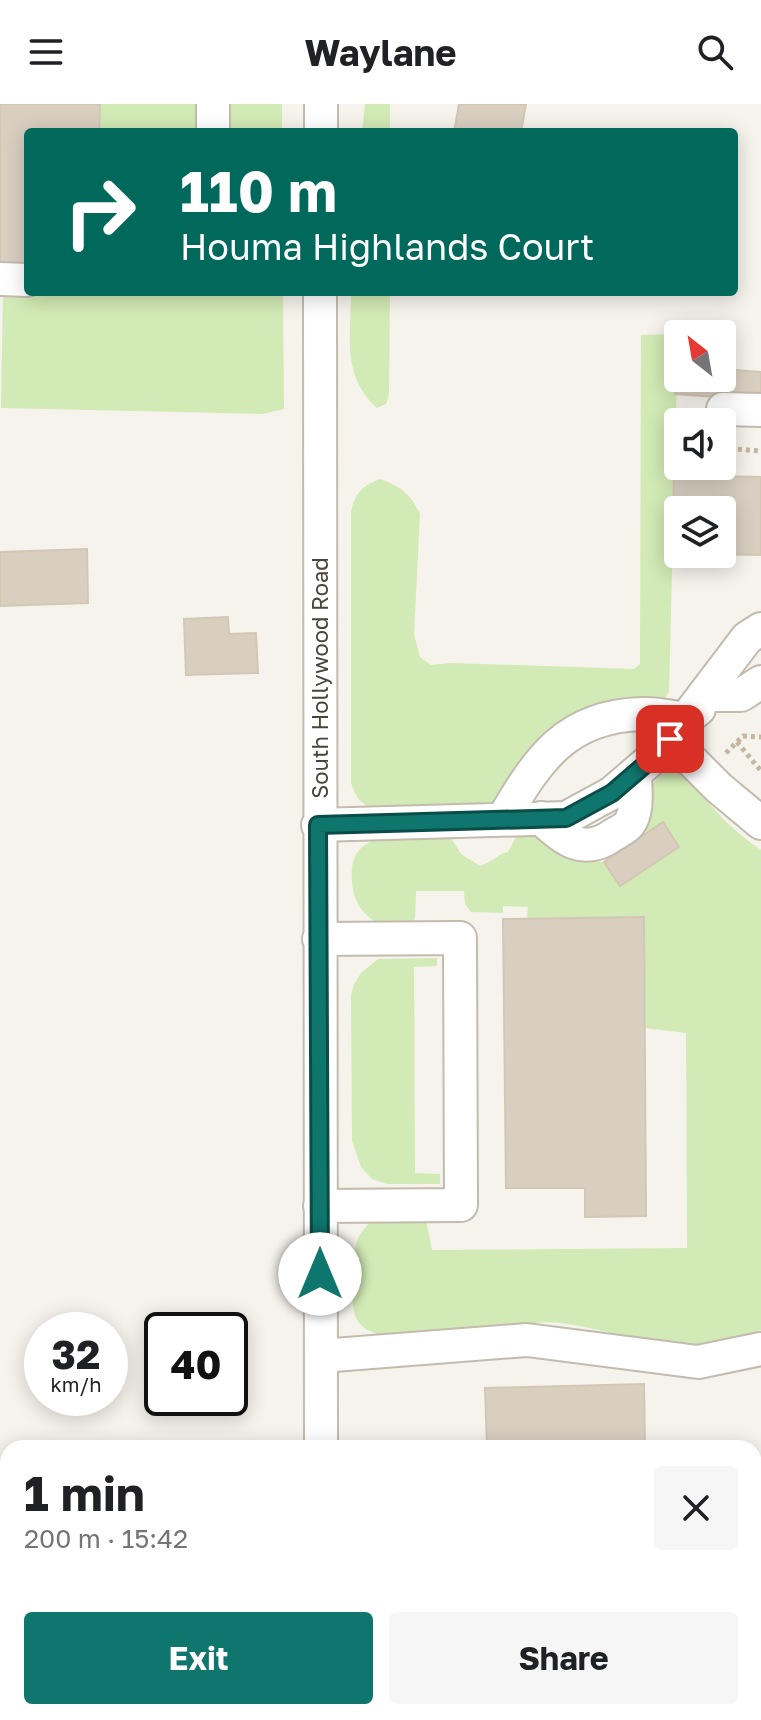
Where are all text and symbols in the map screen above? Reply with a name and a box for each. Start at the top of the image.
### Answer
icon: menu [24,30,68,74]
icon: search [693,30,737,74]
text: Waylane [304,31,457,74]
text: 110 m [180,157,337,224]
icon: right [48,160,152,264]
text: Houma Highlands Court [180,225,594,268]
north arrow [664,320,736,392]
map controls [664,320,736,568]
button: sound [664,408,736,480]
button: layers [664,496,736,568]
street label: South Hollywood Road [306,557,333,799]
pin [636,705,704,773]
icon: arrive [648,717,692,761]
position arrow [278,1232,362,1316]
speed limit sign: 40 [144,1312,248,1416]
text: 32 [52,1330,100,1378]
text: km/h [51,1372,101,1396]
text: 1 min [24,1464,145,1522]
button: close [654,1466,738,1550]
text: 200 m · 15:42 [24,1523,188,1554]
button: Exit [24,1612,373,1704]
button: Share [389,1612,738,1704]

